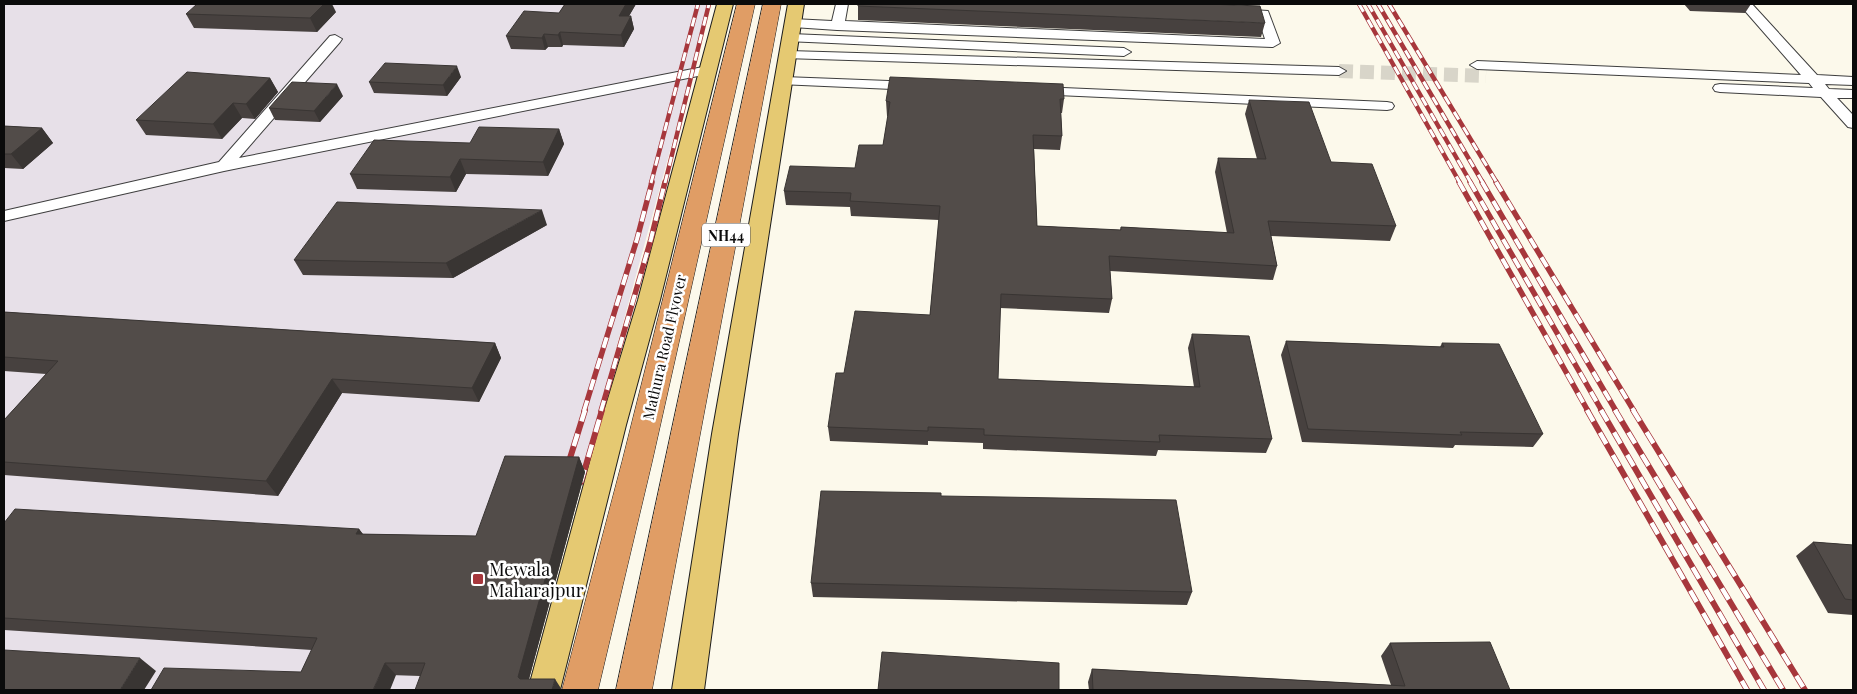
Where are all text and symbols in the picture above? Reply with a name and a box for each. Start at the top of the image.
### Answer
road number: NH44 [702,224,750,246]
street label: Mathura Road Flyover [638,272,691,422]
place label: Mewala Maharajpur [489,557,584,602]
marker: Mewala Maharajpur [471,572,485,586]

